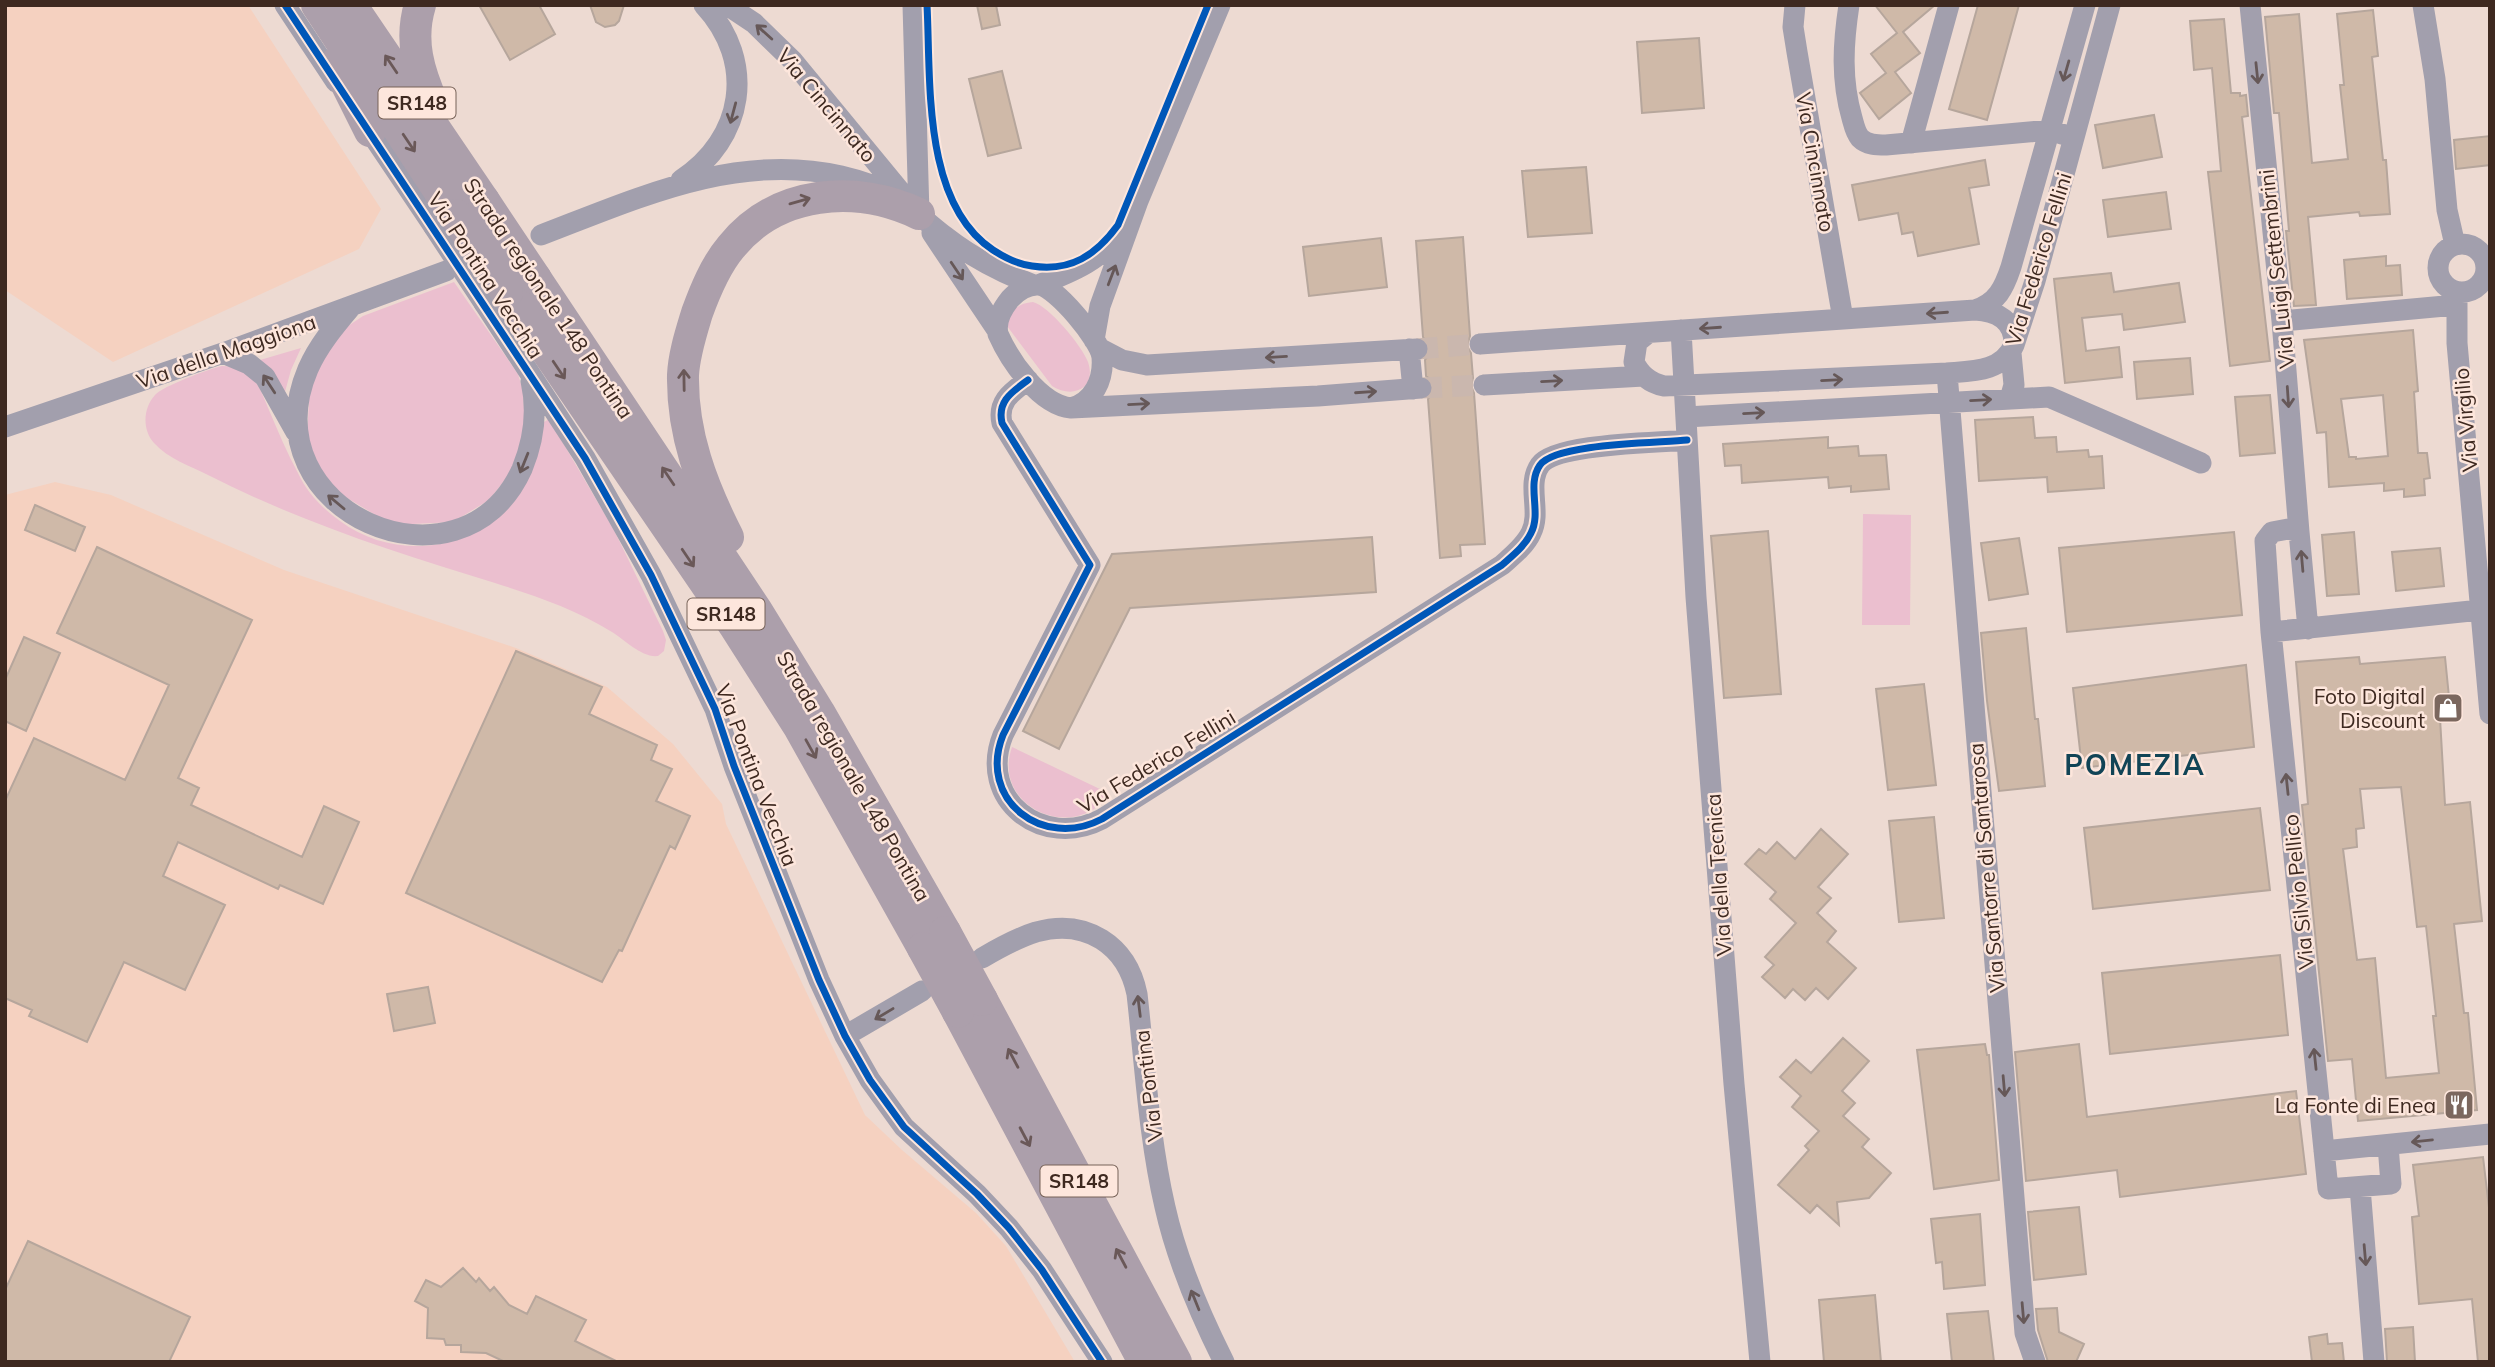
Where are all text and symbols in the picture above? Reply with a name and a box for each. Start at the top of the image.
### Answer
one-way arrow [755,24,773,40]
street label: Via Cincinnato [772,43,882,167]
one-way arrow [383,54,397,74]
one-way arrow [2059,60,2072,82]
one-way arrow [2250,61,2263,84]
road number: SR148 [378,88,456,118]
street label: Via Cincinnato [1791,90,1841,234]
one-way arrow [726,101,739,124]
one-way arrow [403,133,417,153]
street label: Via Luigi Settembrini [2253,168,2299,370]
street label: Via Federico Fellini [1999,169,2077,349]
street label: Strada regionale 148 Pontina [459,173,639,423]
street label: Via Pontina Vecchia [422,187,550,363]
one-way arrow [789,194,811,207]
one-way arrow [950,261,964,280]
one-way arrow [1106,264,1119,286]
one-way arrow [1926,306,1949,319]
street label: Via della Maggiona [133,308,319,394]
one-way arrow [1699,322,1722,335]
one-way arrow [1265,351,1288,364]
one-way arrow [552,360,566,379]
street label: Via Virgilio [2447,367,2483,473]
one-way arrow [677,369,691,392]
one-way arrow [1820,373,1843,386]
one-way arrow [1540,374,1563,387]
one-way arrow [262,375,276,394]
one-way arrow [1354,385,1377,398]
one-way arrow [2282,385,2295,408]
one-way arrow [1970,393,1993,406]
one-way arrow [1127,397,1150,410]
one-way arrow [1742,406,1765,419]
one-way arrow [517,451,530,473]
one-way arrow [660,467,675,486]
one-way arrow [327,494,345,510]
one-way arrow [681,547,695,567]
one-way arrow [2295,550,2308,573]
road number: SR148 [688,598,764,629]
street label: Strada regionale 148 Pontina [772,646,936,906]
street label: Via Pontina Vecchia [710,680,804,870]
place label: Foto Digital Discount [2314,683,2425,733]
shop icon: Foto Digital Discount [2431,691,2465,725]
street label: Via Federico Fellini [1072,704,1240,818]
one-way arrow [804,738,818,758]
street label: Via Santorre di Santarosa [1962,742,2010,994]
district label: POMEZIA [2064,747,2206,782]
one-way arrow [2280,773,2293,796]
street label: Via della Tecnica [1699,793,1737,957]
street label: Via Silvio Pellico [2277,813,2319,971]
one-way arrow [1132,995,1145,1018]
one-way arrow [874,1007,894,1021]
street label: Via Pontina [1128,1029,1168,1143]
one-way arrow [1006,1048,1020,1068]
one-way arrow [2308,1048,2321,1071]
one-way arrow [1998,1074,2011,1097]
restaurant icon: La Fonte di Enea [2442,1088,2476,1122]
place label: La Fonte di Enea [2275,1092,2436,1118]
one-way arrow [1019,1126,1032,1147]
one-way arrow [2411,1135,2434,1148]
road number: SR148 [1040,1166,1118,1196]
one-way arrow [2359,1243,2372,1265]
one-way arrow [1114,1248,1127,1269]
one-way arrow [1188,1290,1201,1311]
one-way arrow [2017,1301,2030,1323]

